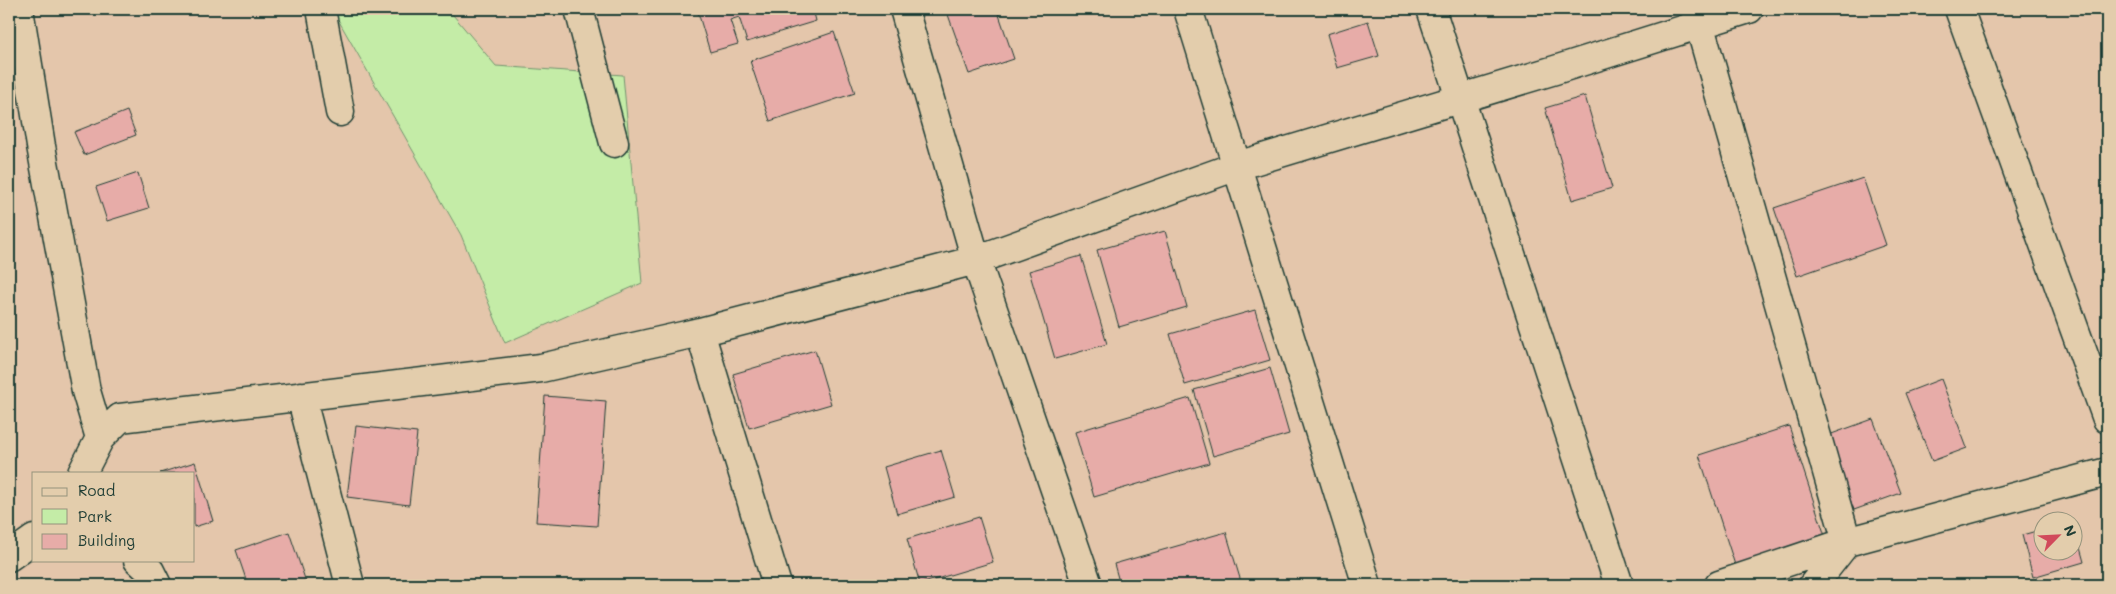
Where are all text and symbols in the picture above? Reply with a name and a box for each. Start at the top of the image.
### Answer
legend [32,472,195,562]
text: Road [78,480,115,500]
text: Park [78,506,112,526]
north arrow [2034,512,2084,562]
text: N [2059,522,2081,539]
text: Building [78,530,135,550]

